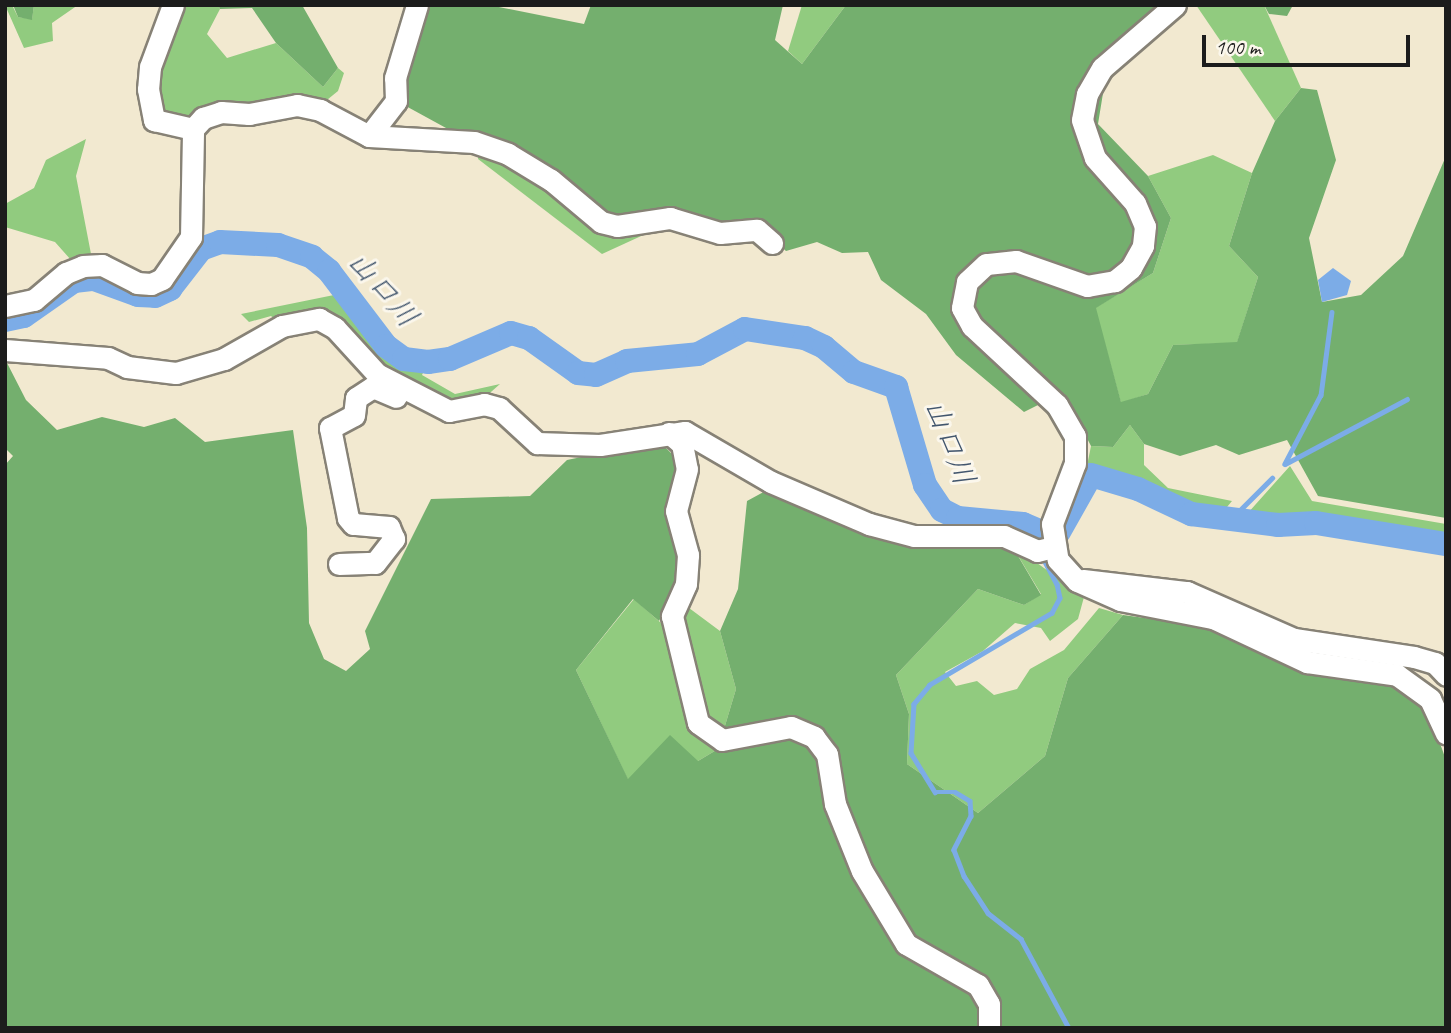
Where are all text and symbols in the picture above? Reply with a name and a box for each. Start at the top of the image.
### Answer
scale bar [1206,21,1414,65]
text: 100 m [1215,34,1260,60]
water label: 山口川 [340,243,426,335]
water label: 山口川 [917,394,983,490]

